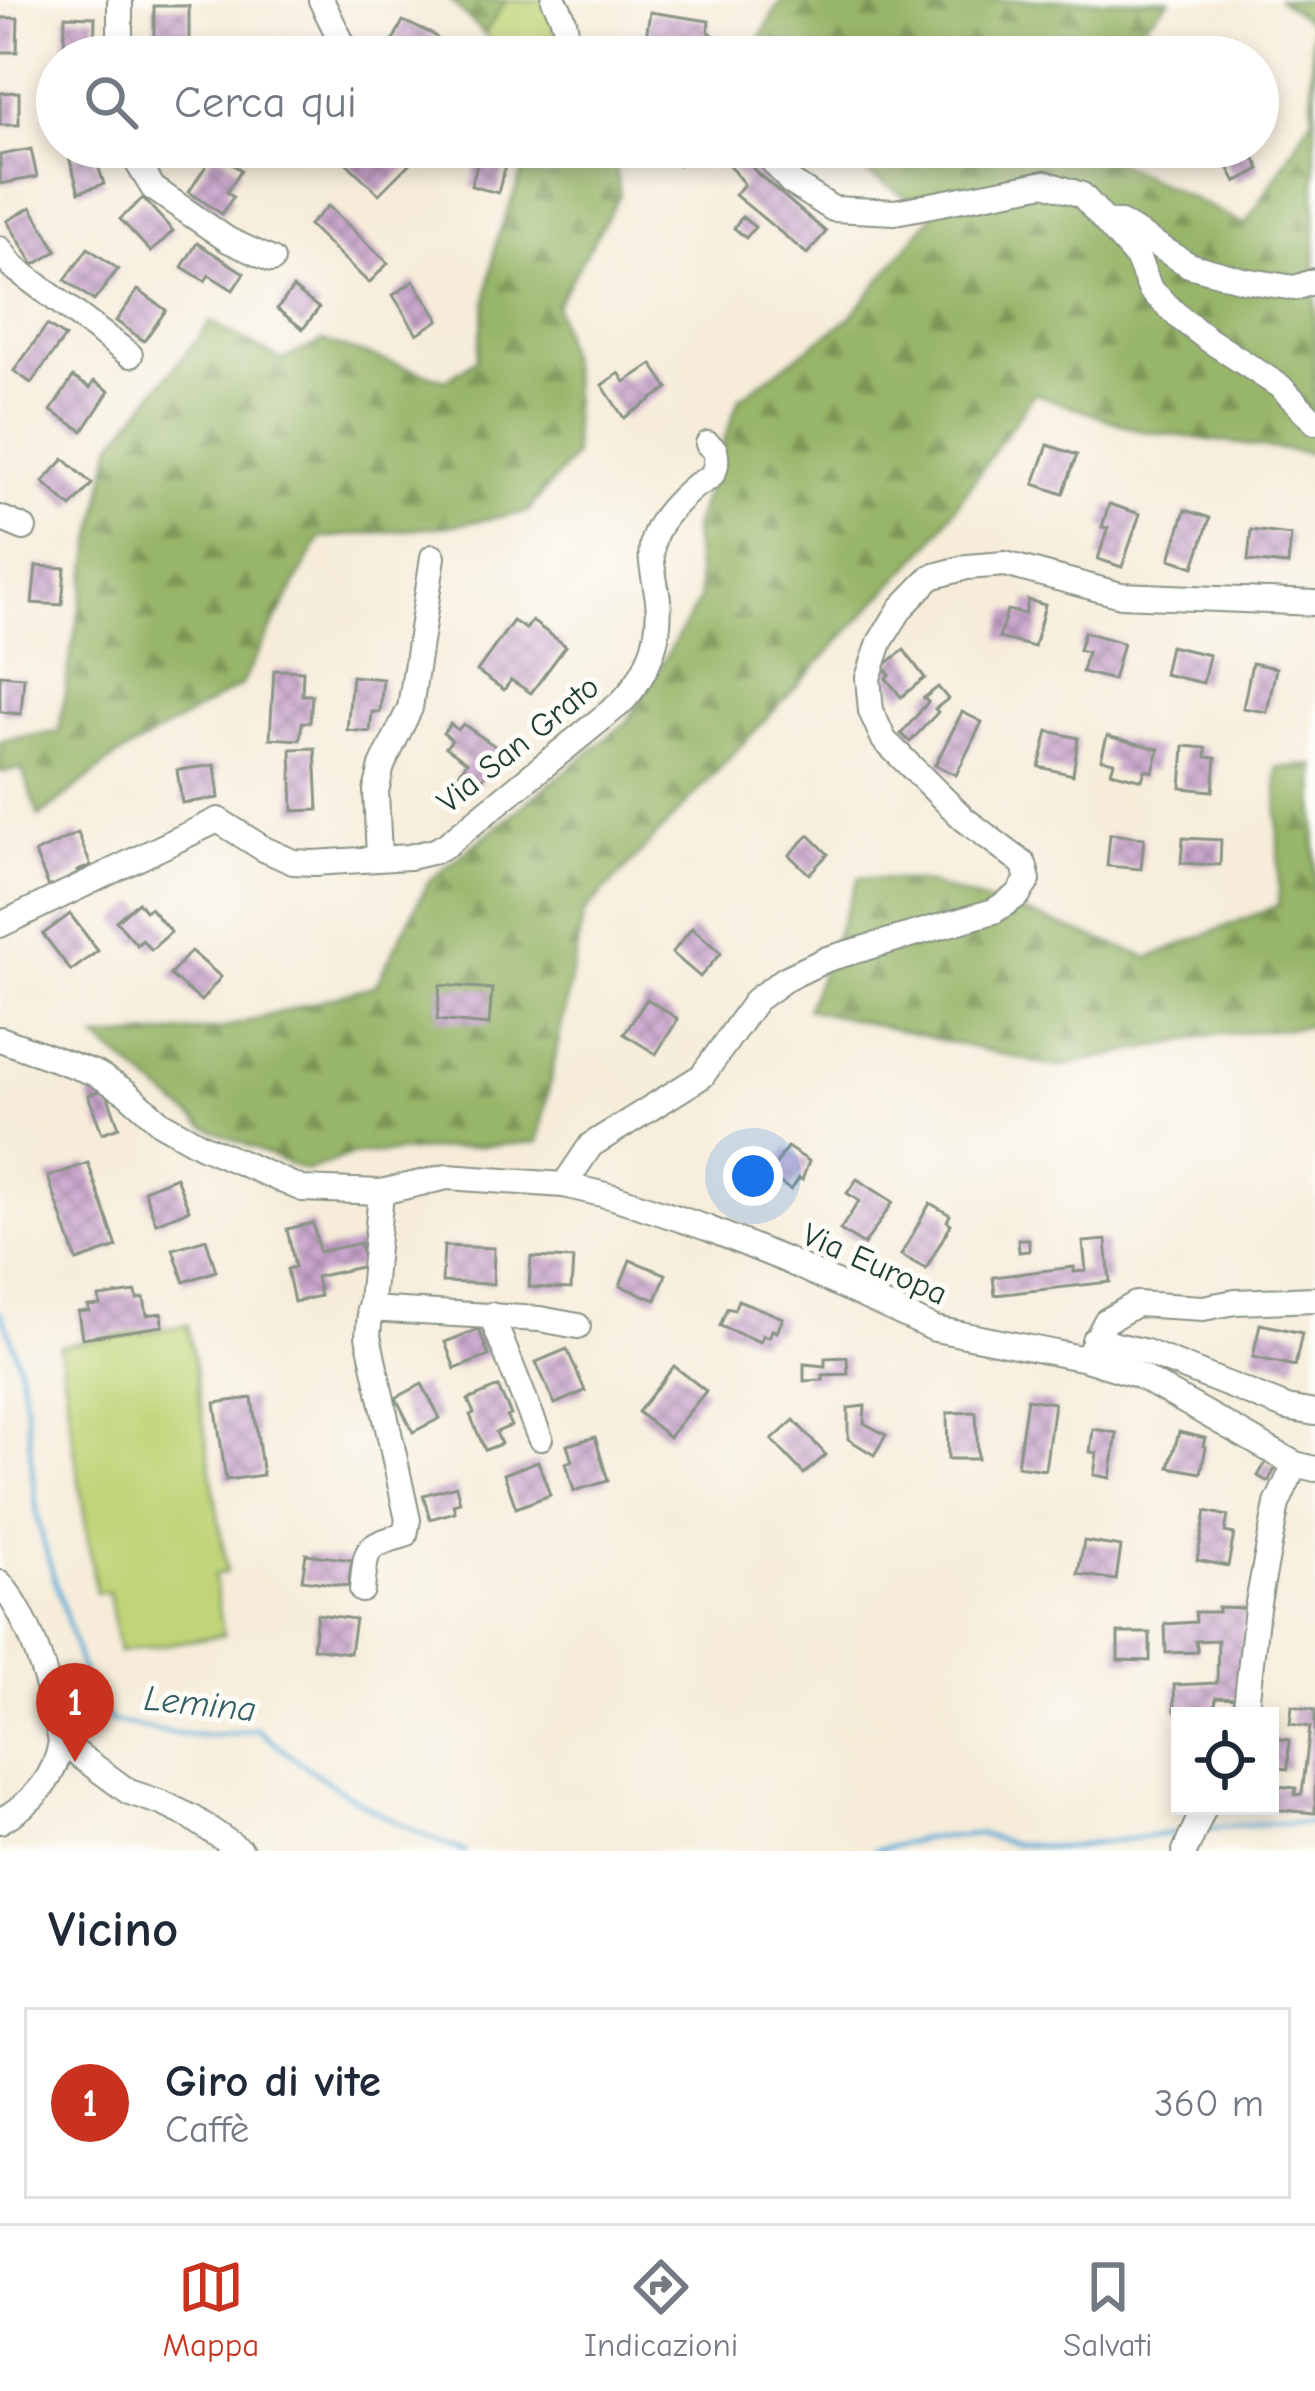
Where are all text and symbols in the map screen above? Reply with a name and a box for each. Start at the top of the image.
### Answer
search box [36,36,1279,168]
icon: search [78,69,144,135]
text: Cerca qui [174,76,357,128]
street label: Via San Grato [430,667,606,821]
your location [723,1146,783,1206]
street label: Via Europa [797,1215,953,1313]
pin: 1 [36,1663,114,1762]
water label: Lemina [142,1678,258,1730]
map controls [1171,1707,1279,1815]
button: locate [1171,1707,1279,1815]
text: Vicino [48,1900,178,1959]
text: Giro di vite [165,2055,381,2107]
text: 1 [82,2081,98,2126]
text: 360 m [1154,2081,1264,2126]
text: Caffè [165,2107,249,2152]
tab: Mappa [162,2254,259,2364]
tab: Indicazioni [584,2254,738,2364]
tab: Salvati [1063,2254,1153,2364]

